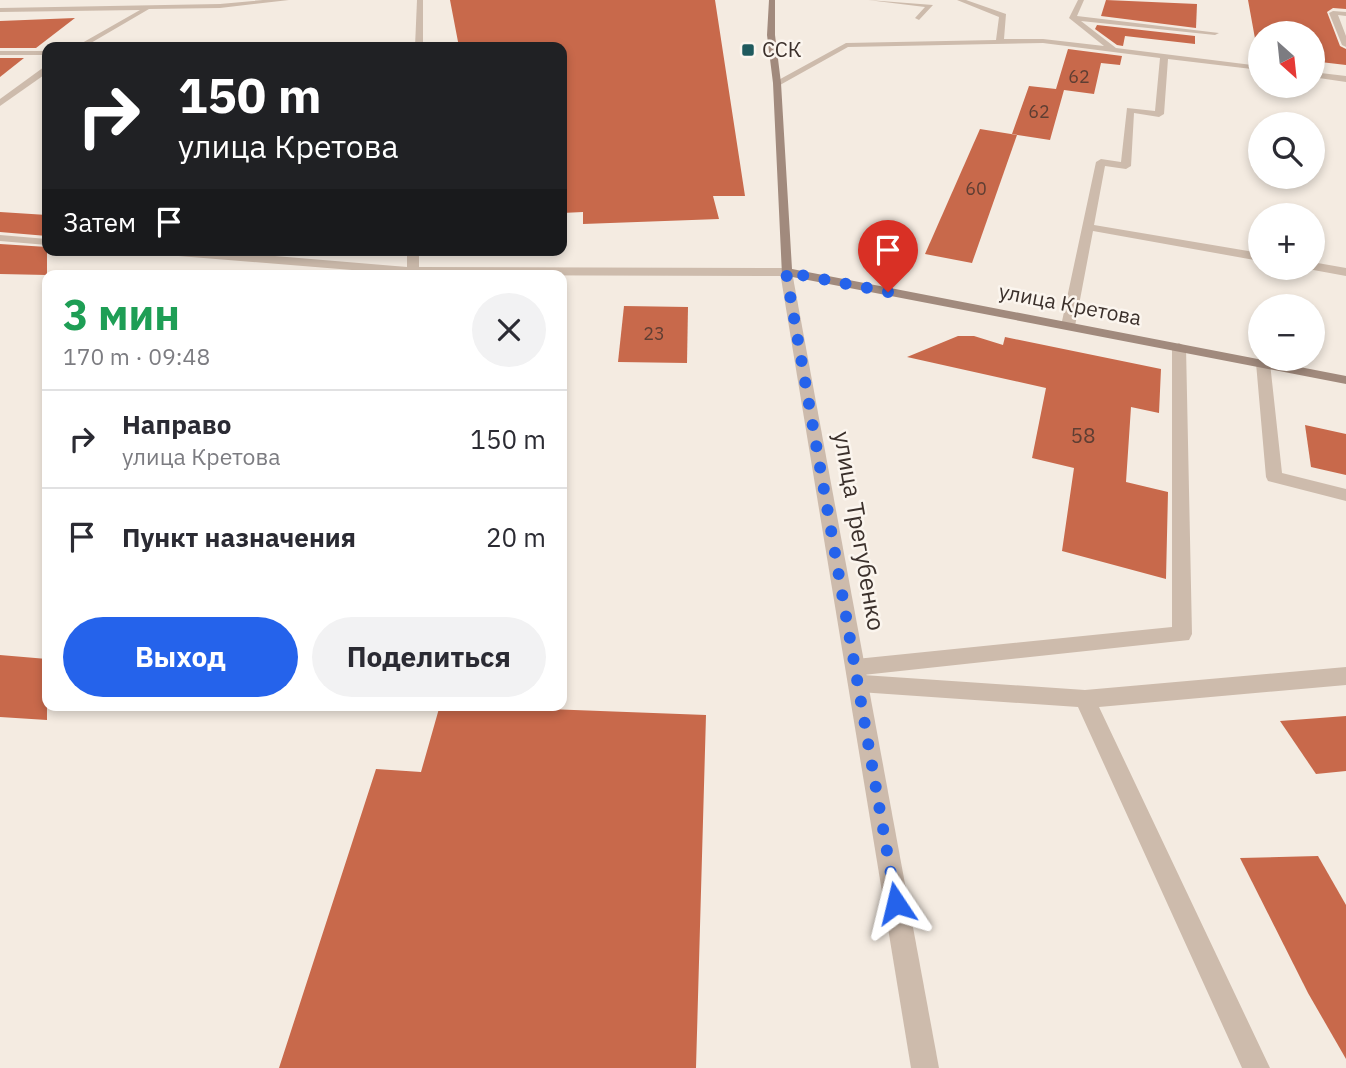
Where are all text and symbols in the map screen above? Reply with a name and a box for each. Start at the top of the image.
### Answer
north arrow [1248,21,1325,98]
map controls [1248,21,1325,371]
place label: ССК [762,35,802,63]
marker: ССК [740,42,756,58]
text: 150 m [178,63,322,126]
house number: 62 [1068,65,1090,88]
icon: right [63,70,154,161]
house number: 62 [1028,100,1050,123]
button: search [1248,112,1325,189]
text: улица Кретова [178,125,398,167]
house number: 60 [965,177,987,200]
icon: arrive [150,203,188,241]
button: + [1248,203,1325,280]
text: Затем [63,205,136,239]
pin [858,220,918,292]
icon: arrive [869,231,907,269]
street label: улица Кретова [996,276,1144,332]
text: 3 мин [63,287,180,342]
button: close [472,293,546,367]
button: − [1248,294,1325,371]
house number: 23 [643,322,665,345]
text: 170 m · 09:48 [63,341,210,371]
text: Направо [122,407,231,441]
icon: right [63,420,101,458]
house number: 58 [1070,421,1096,449]
text: 150 m [470,422,546,456]
street label: улица Трегубенко [827,429,893,633]
text: улица Кретова [122,441,280,471]
icon: arrive [63,518,101,556]
text: Пункт назначения [122,520,356,554]
text: 20 m [486,520,546,554]
button: Выход [63,617,298,697]
button: Поделиться [312,617,546,697]
position arrow [859,866,933,940]

